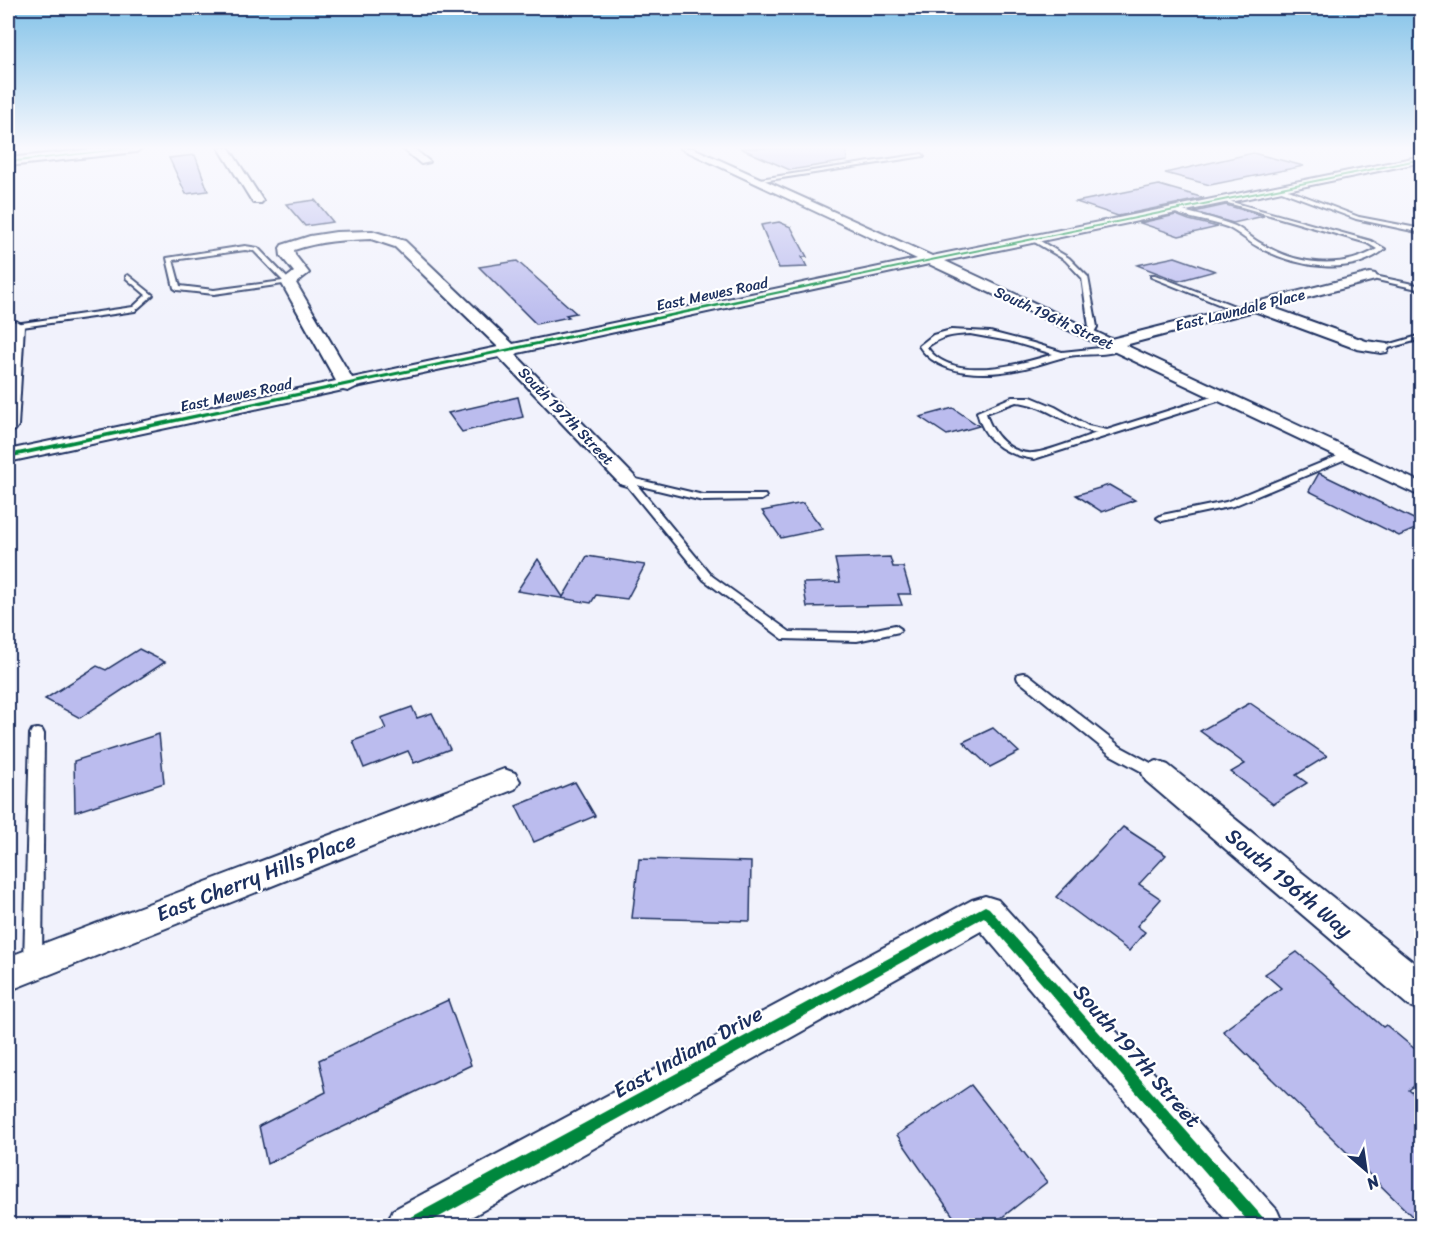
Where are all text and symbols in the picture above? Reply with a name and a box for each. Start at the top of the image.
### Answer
street label: East Mewes Road [654,269,771,319]
street label: South 196th Street [990,279,1119,357]
street label: East Lawndale Place [1172,281,1308,339]
street label: South 197th Street [512,360,621,472]
street label: East Mewes Road [178,370,295,420]
street label: South 196th Way [1217,818,1361,948]
street label: East Cherry Hills Place [150,821,362,933]
street label: South 197th Street [1063,975,1211,1137]
street label: East Indiana Drive [606,995,770,1109]
north arrow [1336,1140,1396,1200]
text: N [1360,1167,1386,1198]

